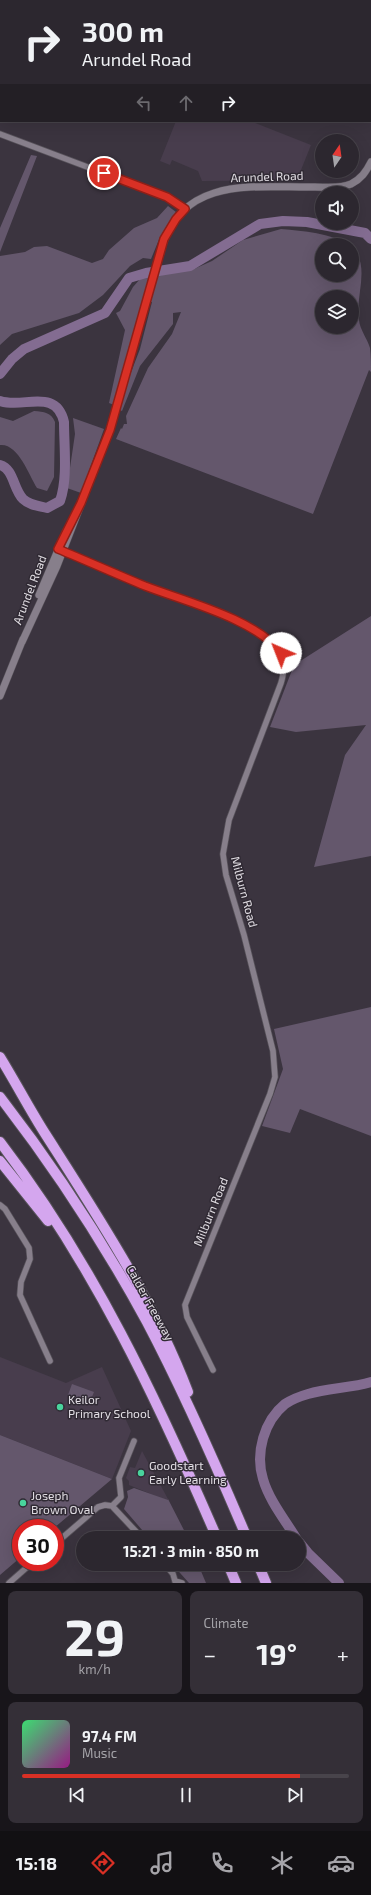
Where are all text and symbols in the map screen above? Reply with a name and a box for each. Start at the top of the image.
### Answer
text: 300 m [82,14,164,48]
icon: right [16,16,68,68]
text: Arundel Road [82,48,191,70]
icon: left [133,92,155,114]
icon: ahead [175,92,197,114]
icon: right [217,92,239,114]
north arrow [315,134,359,178]
map controls [315,134,359,334]
pin [87,156,121,190]
icon: arrive [93,162,115,184]
street label: Arundel Road [230,168,304,184]
button: sound [315,186,359,230]
button: search [315,238,359,282]
button: layers [315,290,359,334]
street label: Arundel Road [9,553,49,626]
position arrow [260,632,302,674]
street label: Milburn Road [229,855,261,929]
street label: Milburn Road [190,1175,230,1248]
street label: Calder Freeway [124,1262,178,1343]
place label: Keilor Primary School [68,1392,151,1420]
marker: Keilor Primary School [55,1402,65,1412]
place label: Goodstart Early Learning [149,1458,227,1486]
marker: Goodstart Early Learning [136,1468,146,1478]
place label: Joseph Brown Oval [31,1488,94,1516]
marker: Joseph Brown Oval [18,1498,28,1508]
speed limit sign: 30 [12,1519,64,1571]
text: 15:21 · 3 min · 850 m [123,1542,259,1560]
text: 29 [64,1604,125,1666]
text: Climate [204,1615,248,1631]
text: 19° [256,1635,297,1671]
text: − [204,1641,216,1667]
text: + [337,1641,349,1667]
text: km/h [79,1661,111,1677]
text: 97.4 FM [82,1727,137,1745]
text: Music [82,1745,117,1761]
icon: previous [66,1784,88,1806]
icon: pause [175,1784,197,1806]
icon: next [284,1784,306,1806]
icon: directions [89,1849,117,1877]
icon: music [148,1849,176,1877]
icon: phone [208,1849,236,1877]
icon: climate [268,1849,296,1877]
icon: car [327,1849,355,1877]
text: 15:18 [16,1852,57,1874]

